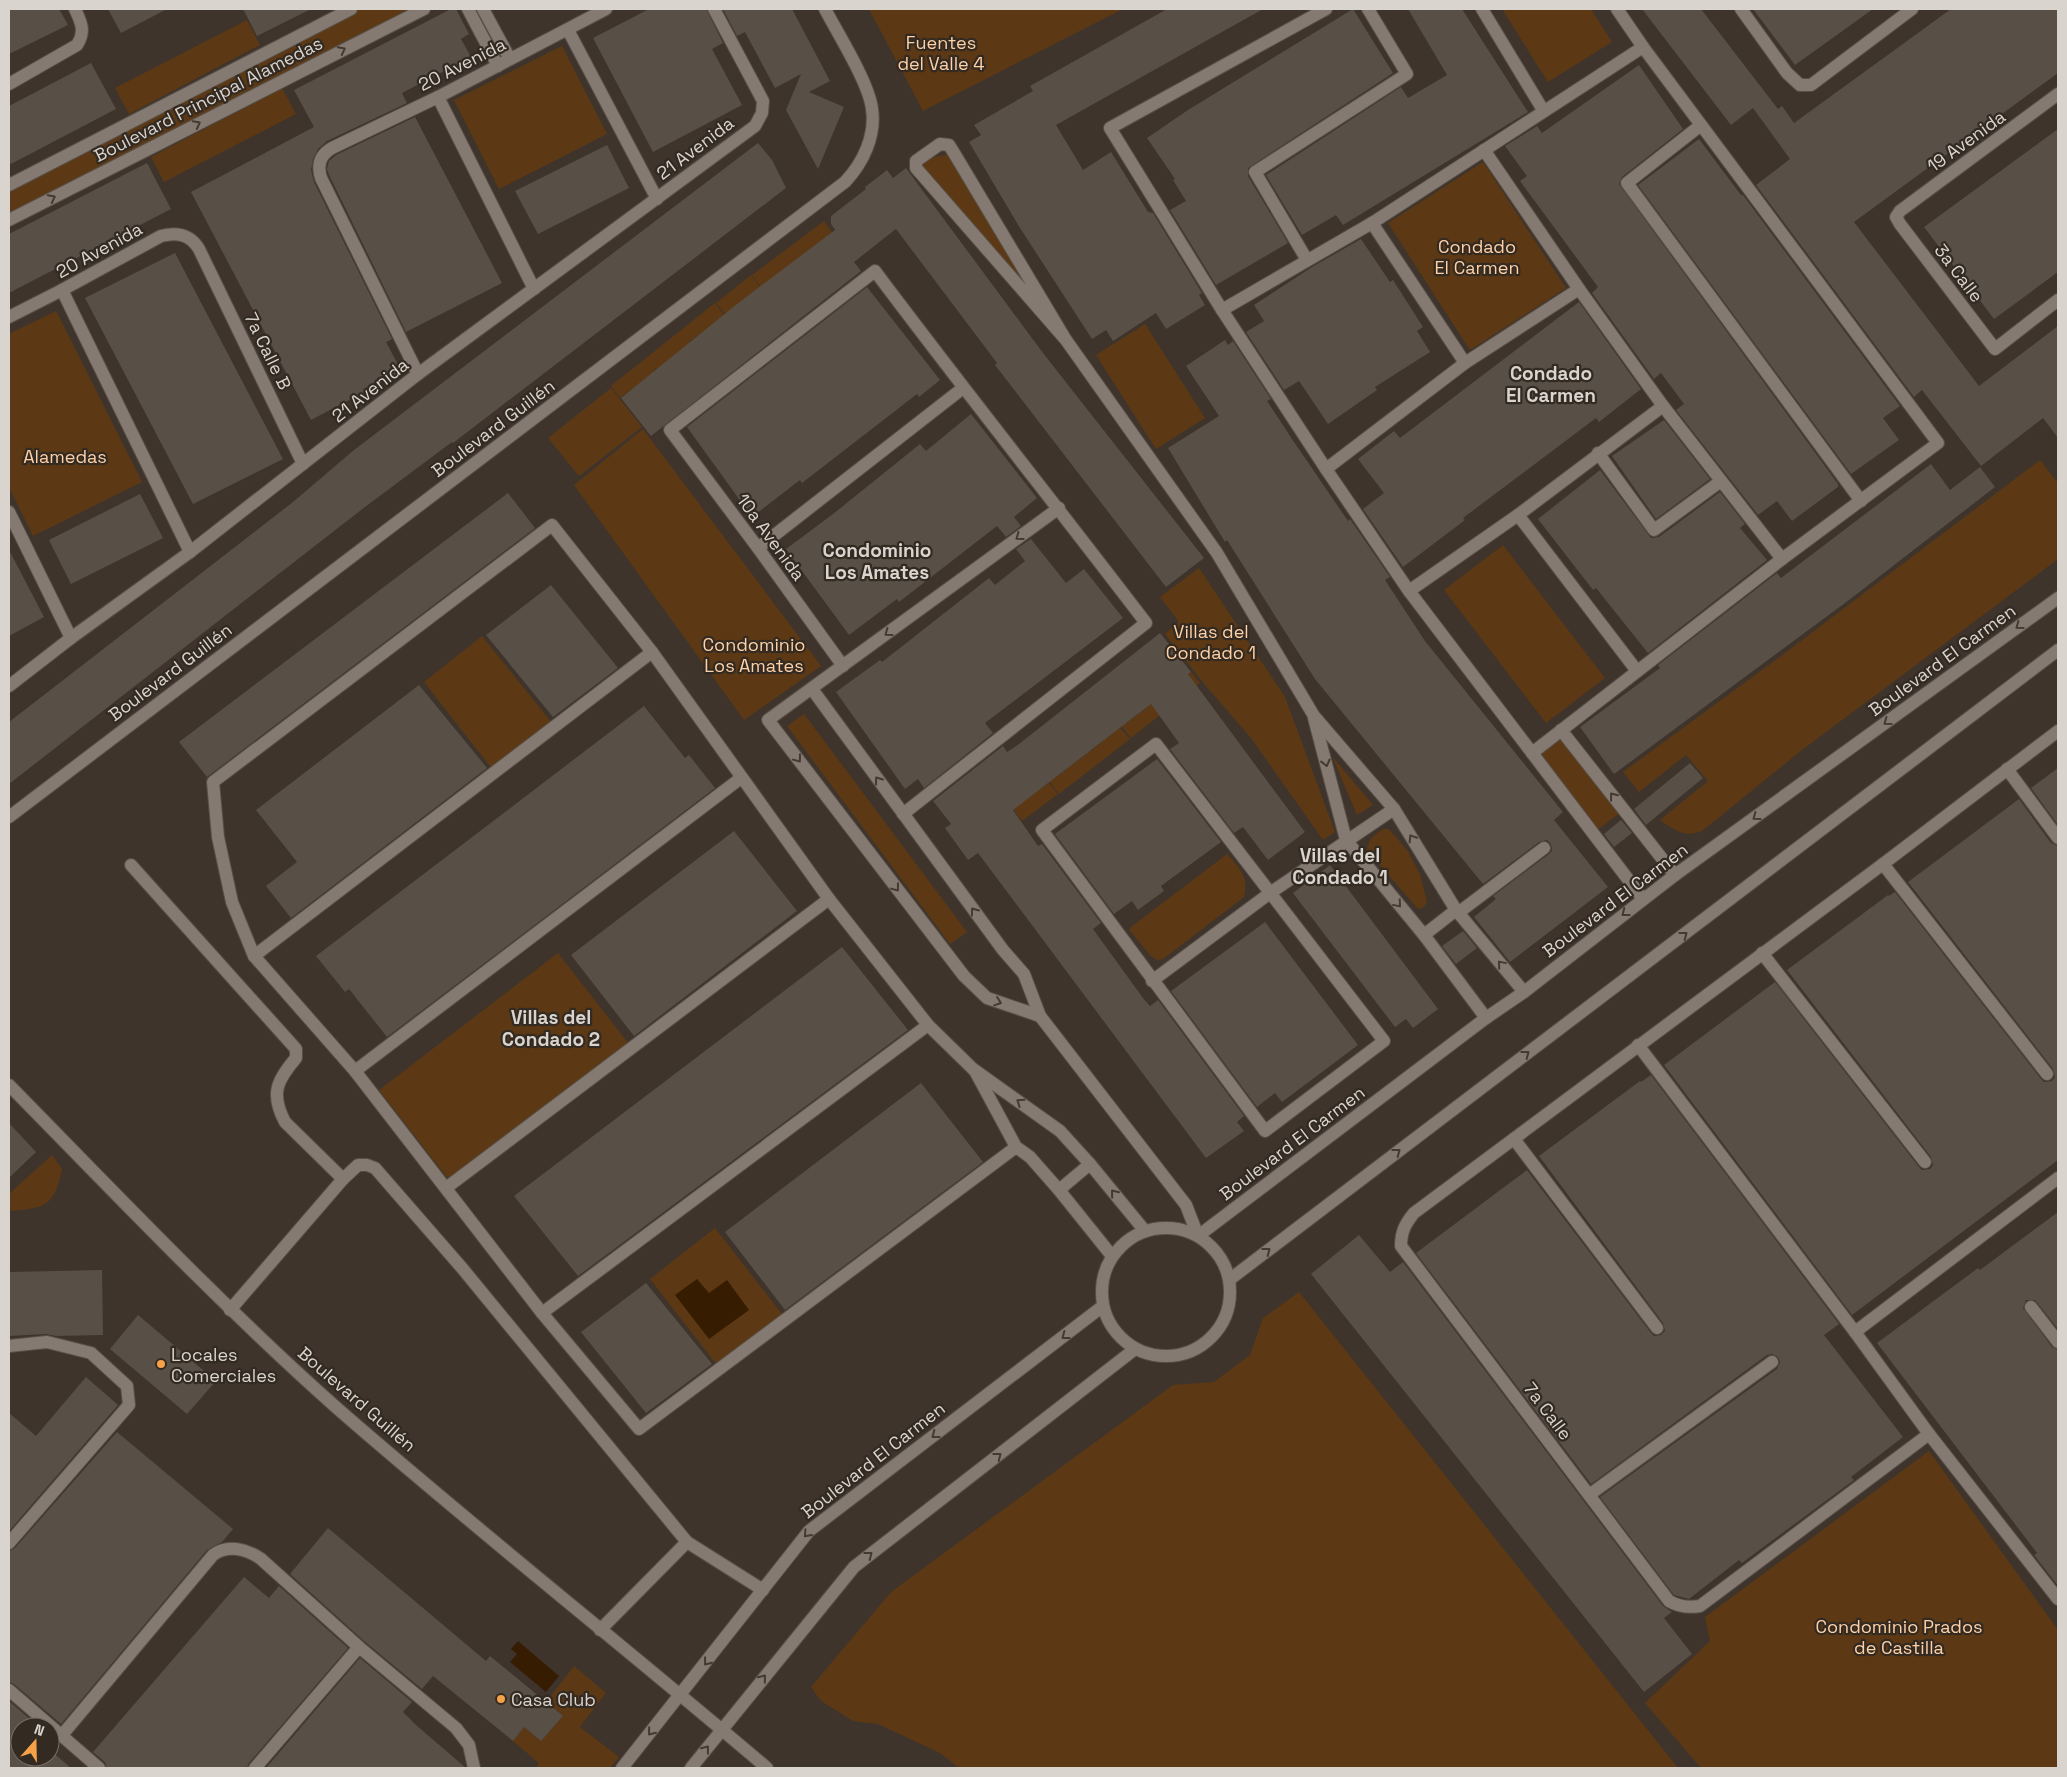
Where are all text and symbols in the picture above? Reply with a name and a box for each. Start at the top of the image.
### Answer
street label: Boulevard Principal Alamedas [90,31,326,167]
park label: Fuentes del Valle 4 [897,31,985,75]
street label: 20 Avenida [414,32,510,96]
one-way arrow [337,46,346,56]
street label: 19 Avenida [1922,105,2010,177]
street label: 21 Avenida [652,111,738,185]
one-way arrow [192,120,201,130]
one-way arrow [47,194,56,204]
street label: 20 Avenida [52,217,146,283]
park label: Condado El Carmen [1434,235,1520,279]
street label: 3a Calle [1930,239,1988,307]
street label: 7a Calle B [239,309,297,393]
street label: 21 Avenida [327,353,413,427]
district label: Condado El Carmen [1506,361,1596,408]
street label: Boulevard Guillén [427,374,559,482]
park label: Alamedas [23,445,107,468]
street label: 10a Avenida [732,489,810,585]
one-way arrow [1015,531,1025,540]
district label: Condominio Los Amates [823,538,931,585]
street label: Boulevard El Carmen [1864,599,2020,721]
street label: Boulevard Guillén [104,618,236,726]
park label: Villas del Condado 1 [1166,620,1256,664]
one-way arrow [2016,621,2025,629]
one-way arrow [884,627,894,636]
park label: Condominio Los Amates [703,633,805,677]
one-way arrow [1883,716,1893,725]
one-way arrow [792,753,800,762]
one-way arrow [1320,758,1331,767]
one-way arrow [875,776,884,786]
one-way arrow [1610,793,1618,802]
one-way arrow [1752,811,1762,820]
one-way arrow [1408,834,1418,843]
street label: Boulevard El Carmen [1538,838,1692,962]
district label: Villas del Condado 1 [1292,843,1388,890]
one-way arrow [891,882,899,891]
one-way arrow [1393,898,1401,907]
one-way arrow [971,907,980,917]
one-way arrow [1622,908,1631,916]
one-way arrow [1678,932,1688,941]
one-way arrow [1498,961,1506,970]
one-way arrow [994,996,1002,1006]
district label: Villas del Condado 2 [502,1005,600,1052]
one-way arrow [1520,1052,1529,1060]
street label: Boulevard El Carmen [1215,1081,1369,1205]
one-way arrow [1017,1100,1026,1108]
one-way arrow [1391,1150,1400,1158]
one-way arrow [1111,1190,1120,1199]
one-way arrow [1261,1248,1270,1256]
one-way arrow [1061,1330,1071,1339]
street label: Boulevard Guillén [293,1341,421,1457]
place label: Locales Comerciales [171,1343,276,1387]
marker: Locales Comerciales [155,1358,167,1370]
street label: 7a Calle [1519,1378,1577,1444]
street label: Boulevard El Carmen [796,1397,950,1523]
one-way arrow [932,1429,941,1437]
one-way arrow [992,1453,1001,1461]
one-way arrow [804,1529,813,1538]
one-way arrow [863,1552,873,1561]
park label: Condominio Prados de Castilla [1815,1615,1983,1659]
one-way arrow [705,1656,713,1665]
one-way arrow [758,1675,766,1684]
place label: Casa Club [511,1688,596,1711]
marker: Casa Club [495,1693,507,1705]
north arrow [10,1717,60,1767]
text: N [32,1720,47,1740]
one-way arrow [649,1726,657,1735]
one-way arrow [701,1746,709,1755]

